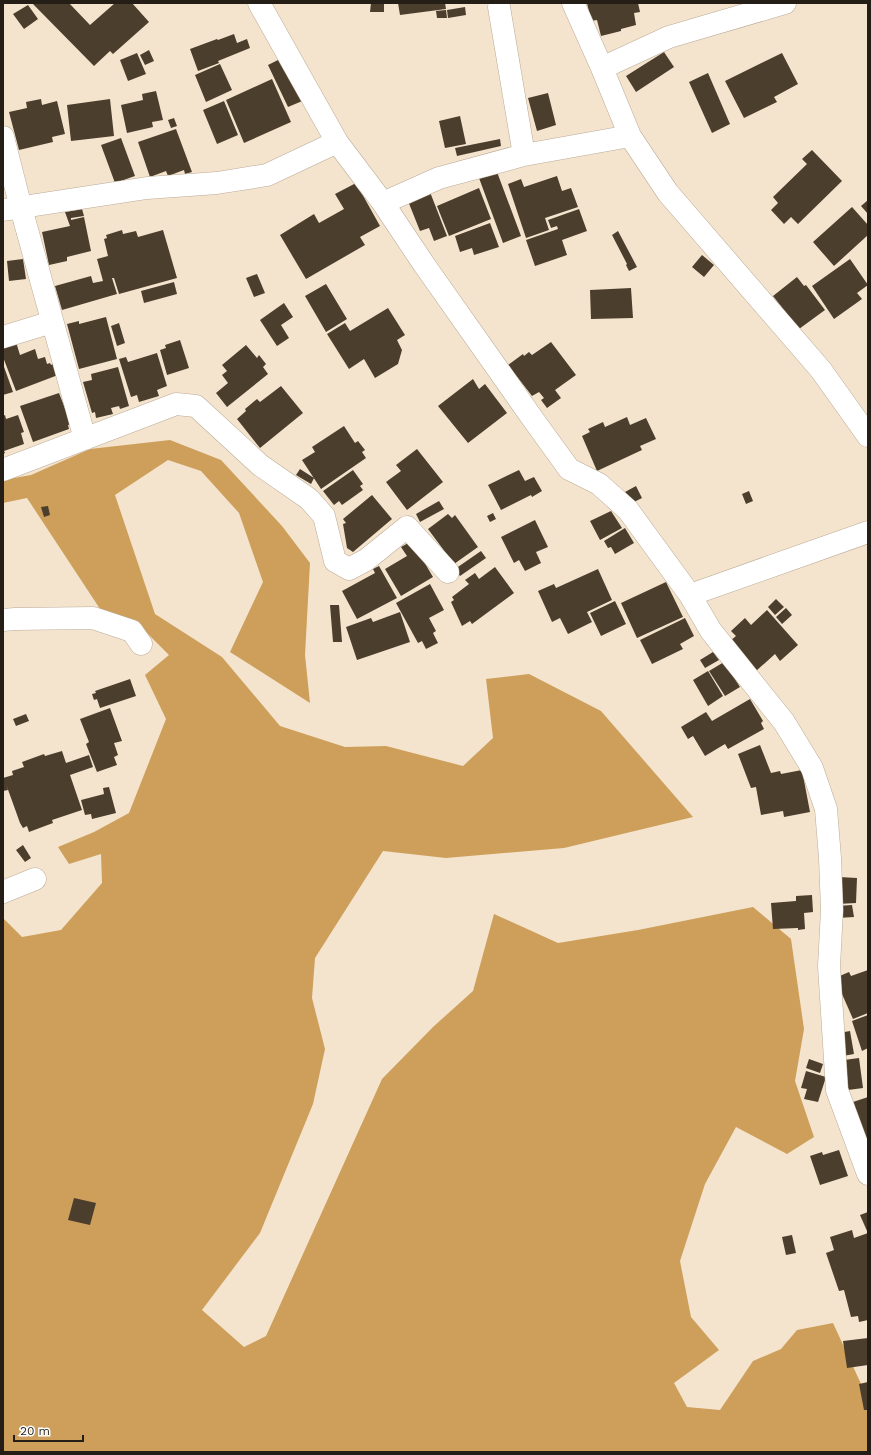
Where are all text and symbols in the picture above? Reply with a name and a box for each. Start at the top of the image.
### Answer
scale bar [14,1417,83,1443]
text: 20 m [20,1424,50,1438]

